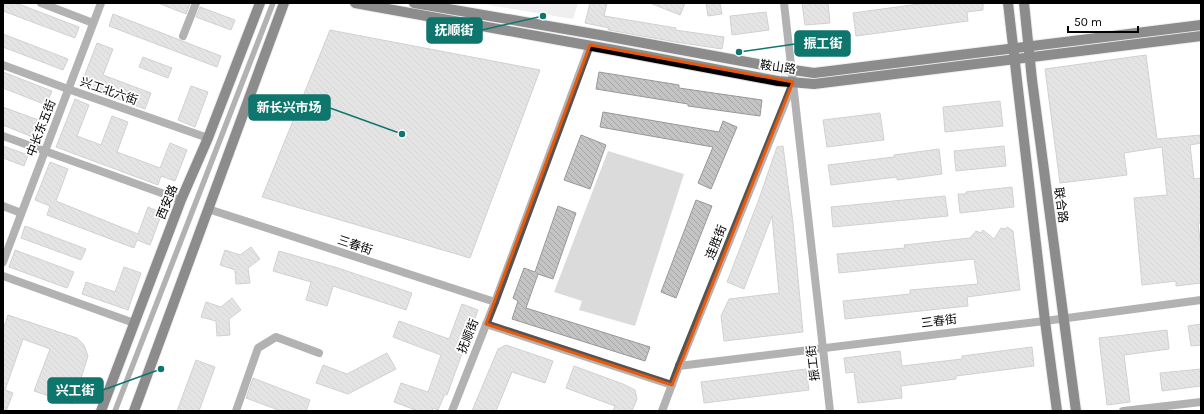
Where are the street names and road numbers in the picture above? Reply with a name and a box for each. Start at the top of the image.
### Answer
street label: 鞍山路 [759,58,797,76]
street label: 兴工北六街 [78,75,140,107]
street label: 中长东五街 [24,97,58,159]
street label: 西安路 [154,183,180,221]
street label: 联合路 [1052,186,1070,224]
street label: 连胜街 [703,223,729,261]
street label: 三春街 [336,233,374,257]
street label: 三春街 [920,312,958,330]
street label: 抚顺街 [455,317,481,355]
street label: 振工街 [804,344,822,382]

